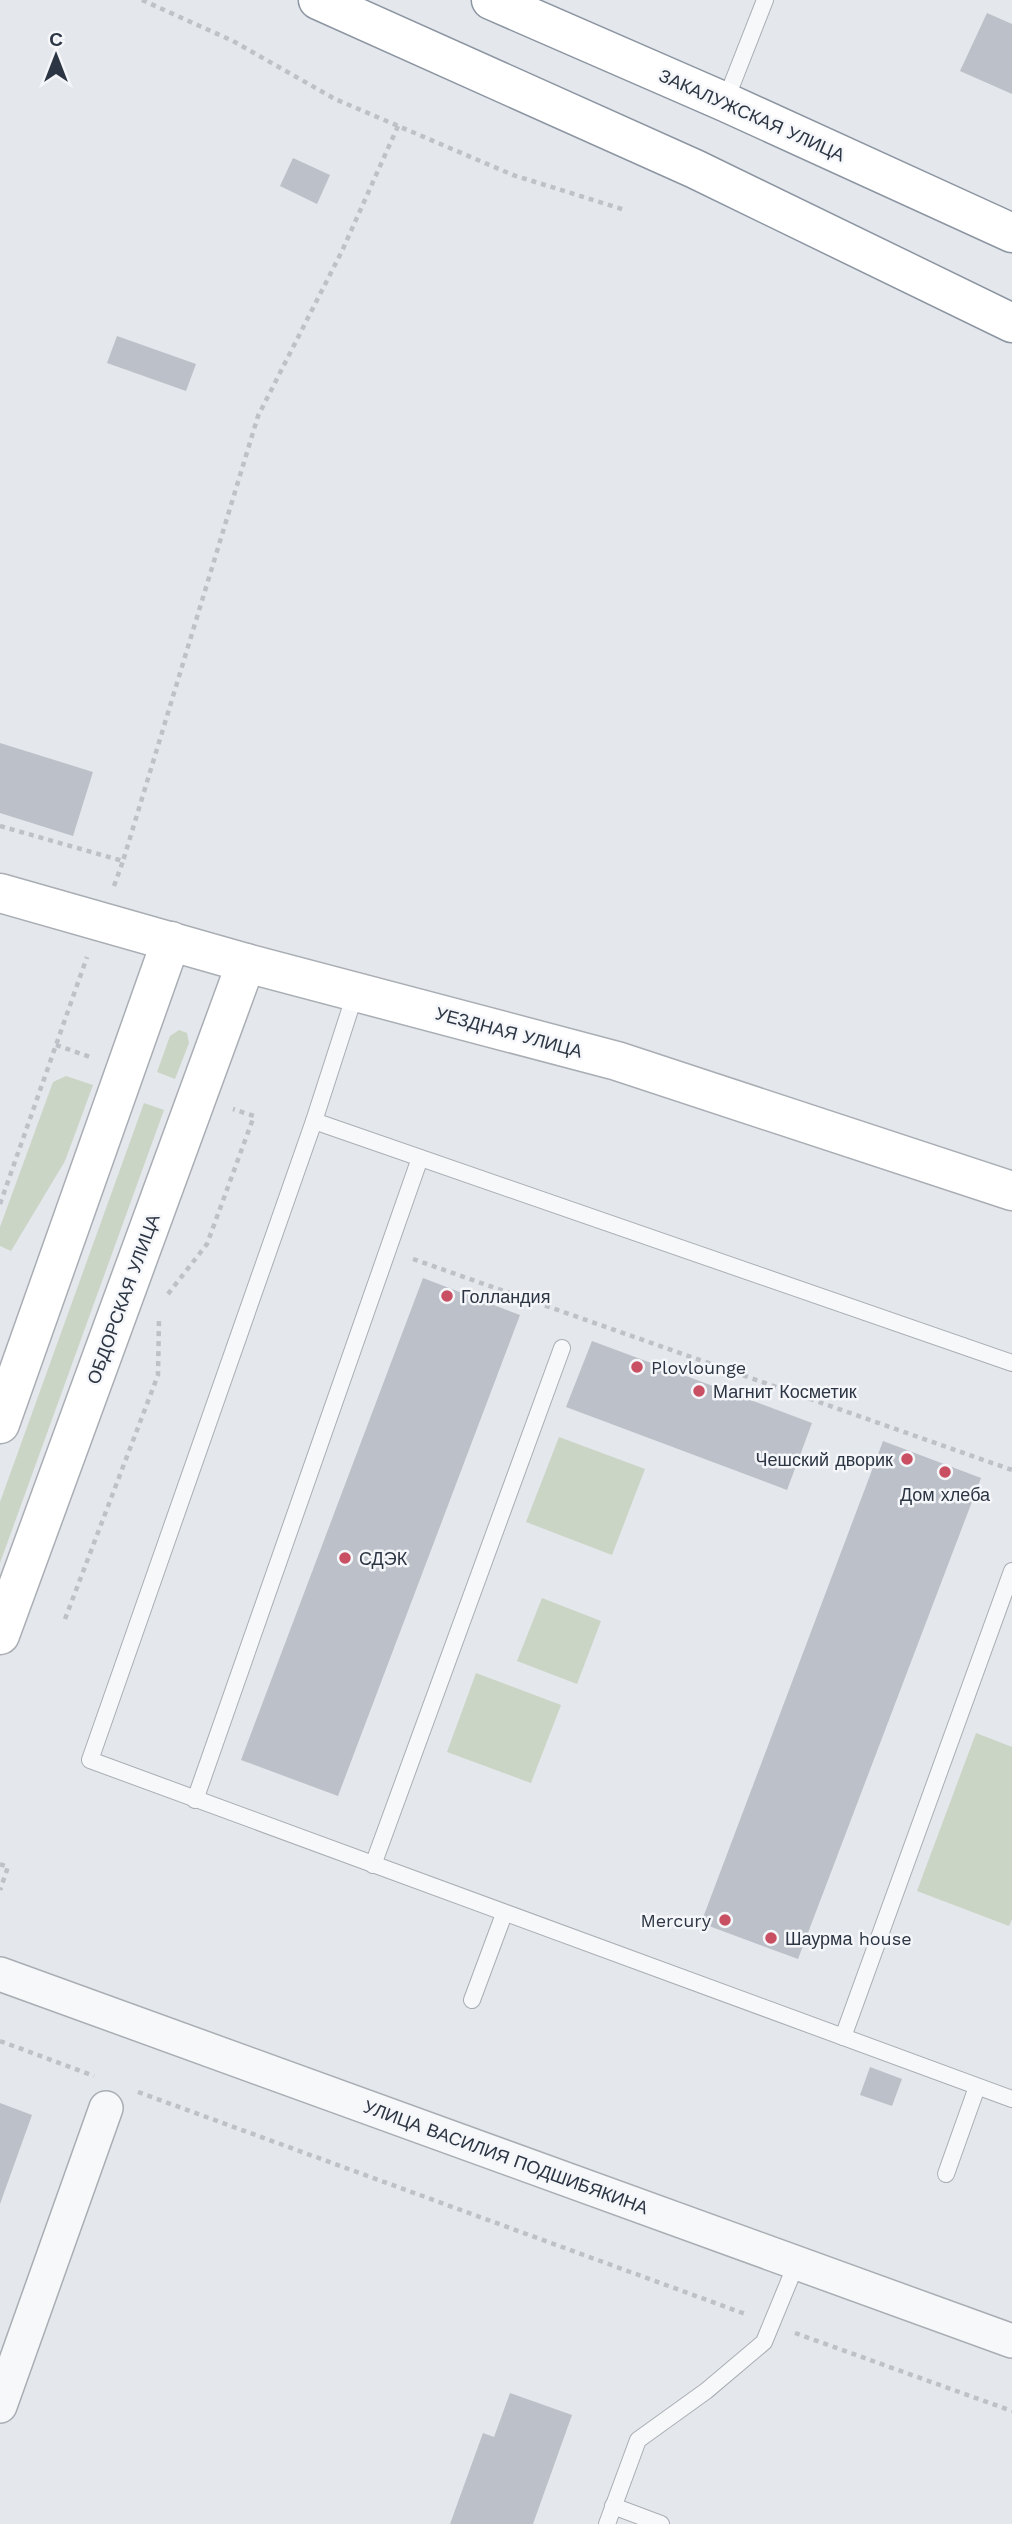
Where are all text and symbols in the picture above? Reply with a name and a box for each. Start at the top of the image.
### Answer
north arrow [21,21,91,91]
text: С [49,28,63,51]
street label: ЗАКАЛУЖСКАЯ УЛИЦА [656,65,848,165]
street label: УЕЗДНАЯ УЛИЦА [433,1002,585,1062]
street label: ОБДОРСКАЯ УЛИЦА [82,1211,164,1387]
place label: Голландия [461,1286,550,1307]
marker: Голландия [439,1288,455,1304]
place label: Plovlounge [651,1357,746,1378]
marker: Plovlounge [629,1359,645,1375]
place label: Магнит Косметик [713,1381,857,1402]
marker: Магнит Косметик [691,1383,707,1399]
place label: Чешский дворик [756,1449,893,1470]
marker: Чешский дворик [899,1451,915,1467]
marker: Дом хлеба [937,1464,953,1480]
place label: Дом хлеба [900,1484,991,1505]
place label: СДЭК [359,1548,408,1569]
marker: СДЭК [337,1550,353,1566]
place label: Mercury [641,1910,712,1931]
marker: Mercury [717,1912,733,1928]
place label: Шаурма house [785,1928,912,1949]
marker: Шаурма house [763,1930,779,1946]
street label: УЛИЦА ВАСИЛИЯ ПОДШИБЯКИНА [361,2096,651,2218]

